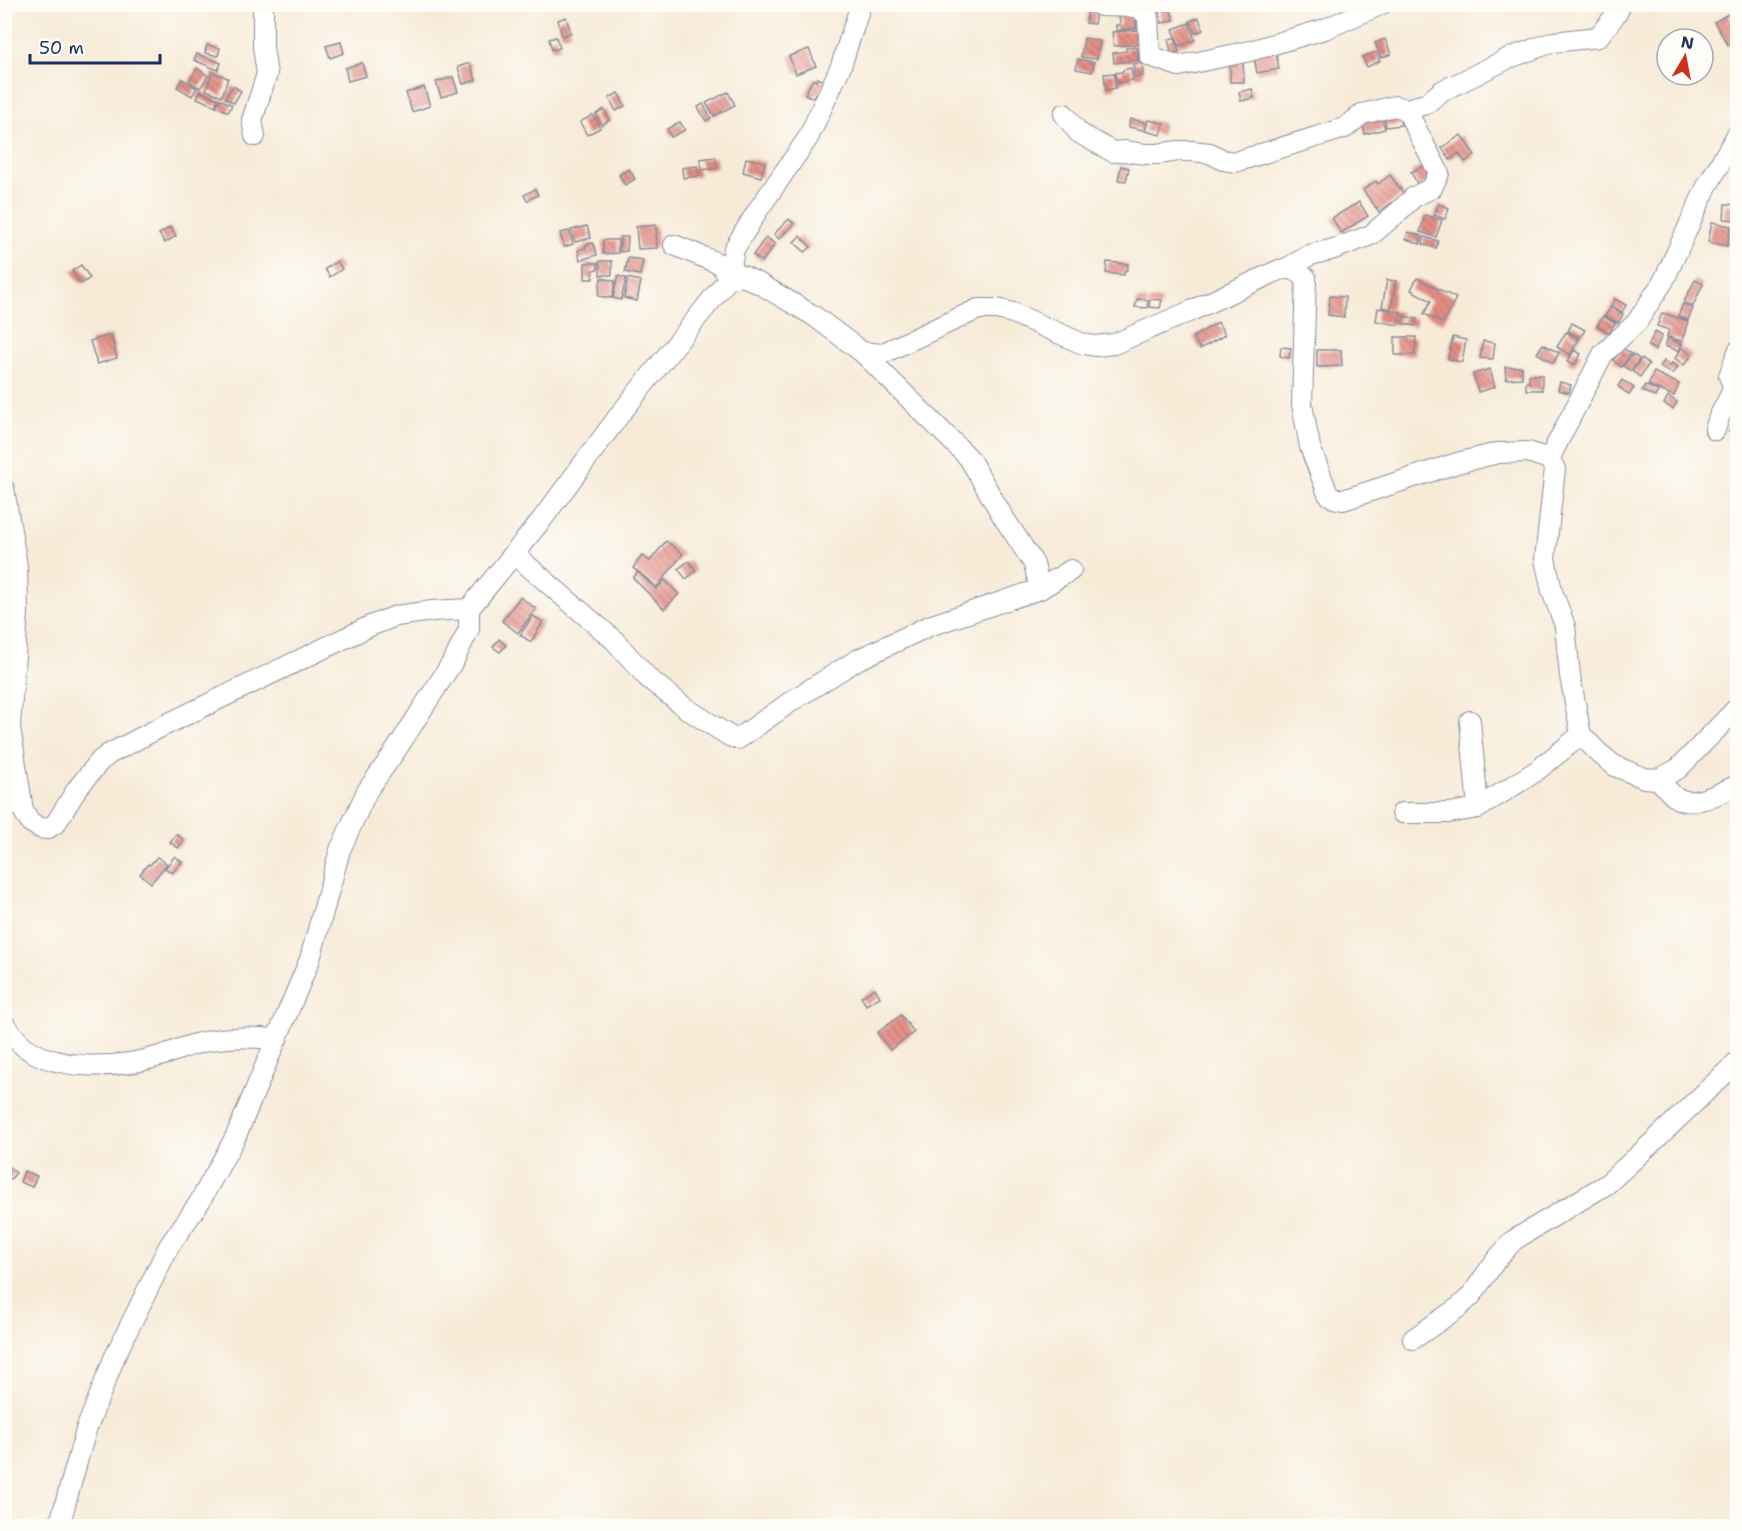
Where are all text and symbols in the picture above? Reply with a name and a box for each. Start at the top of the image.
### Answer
scale bar [30,27,160,65]
north arrow [1655,27,1715,87]
text: N [1679,31,1696,54]
text: 50 m [39,36,84,60]

